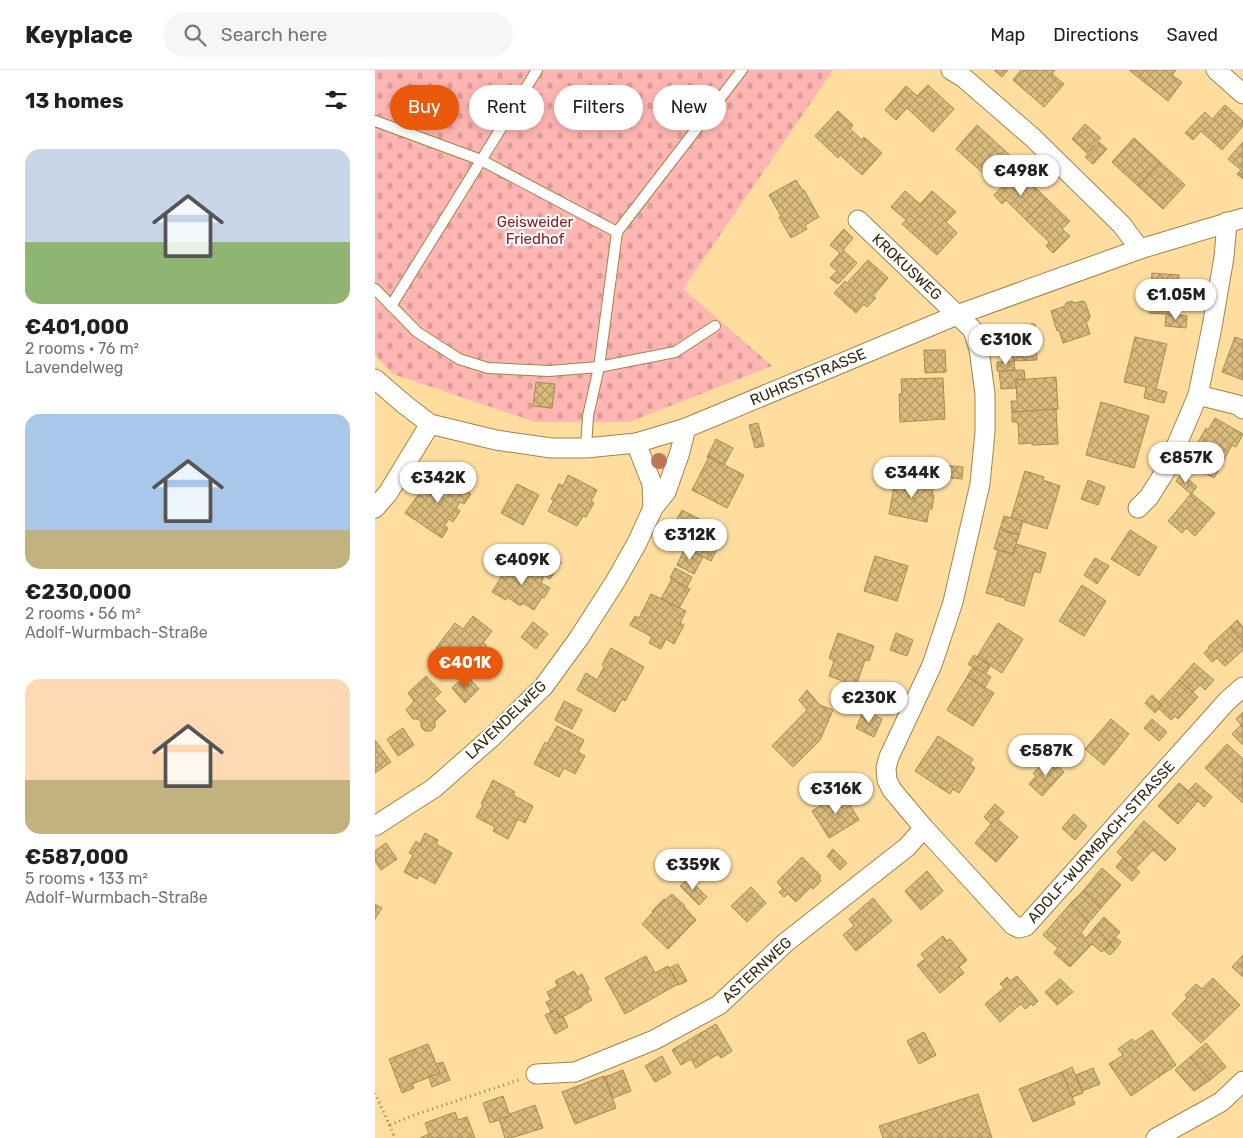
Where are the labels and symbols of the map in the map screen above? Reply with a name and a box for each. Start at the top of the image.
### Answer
pin: €498K [986,154,1056,197]
park label: Geisweider Friedhof [497,213,574,248]
street label: KROKUSWEG [868,230,946,304]
pin: €1.05M [1135,278,1217,321]
pin: €310K [971,324,1041,366]
street label: RUHRSTSTRASSE [747,344,869,410]
pin: €857K [1151,442,1221,484]
pin: €344K [877,456,947,499]
pin: €342K [403,462,473,504]
pin: €312K [655,518,725,561]
pin: €409K [487,544,557,586]
pin: €401K [430,646,500,689]
street label: LAVENDELWEG [462,677,550,763]
pin: €230K [834,682,904,724]
pin: €587K [1011,734,1081,777]
street label: ADOLF-WURMBACH-STRASSE [1024,757,1178,927]
pin: €316K [801,772,871,815]
pin: €359K [658,848,728,891]
street label: ASTERNWEG [719,933,795,1007]

